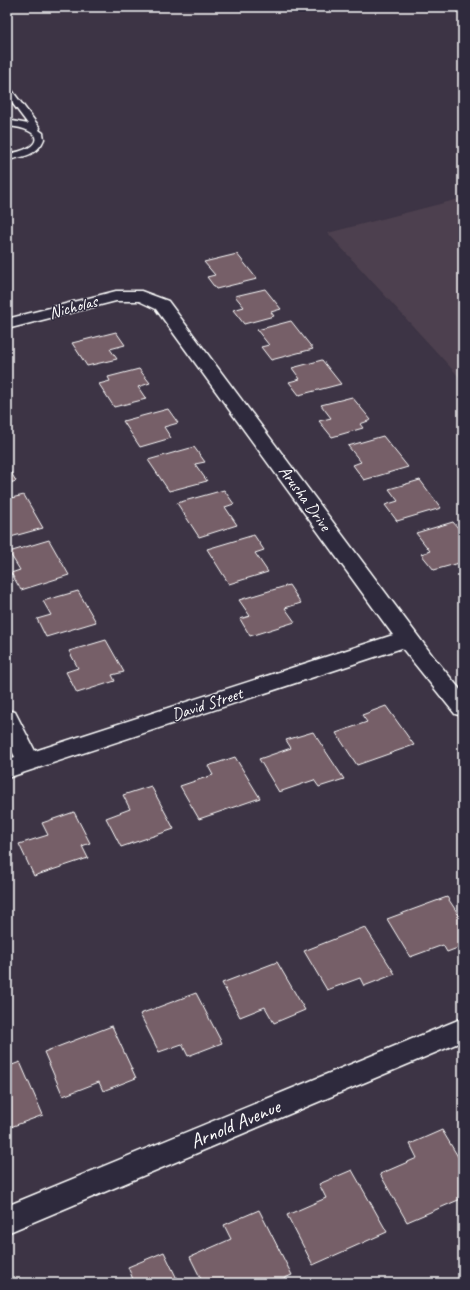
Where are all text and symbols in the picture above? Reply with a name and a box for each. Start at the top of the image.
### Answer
street label: Nicholas [47,290,102,323]
street label: Arusha Drive [274,461,337,536]
street label: David Street [169,682,247,725]
street label: Arnold Avenue [186,1093,285,1154]

